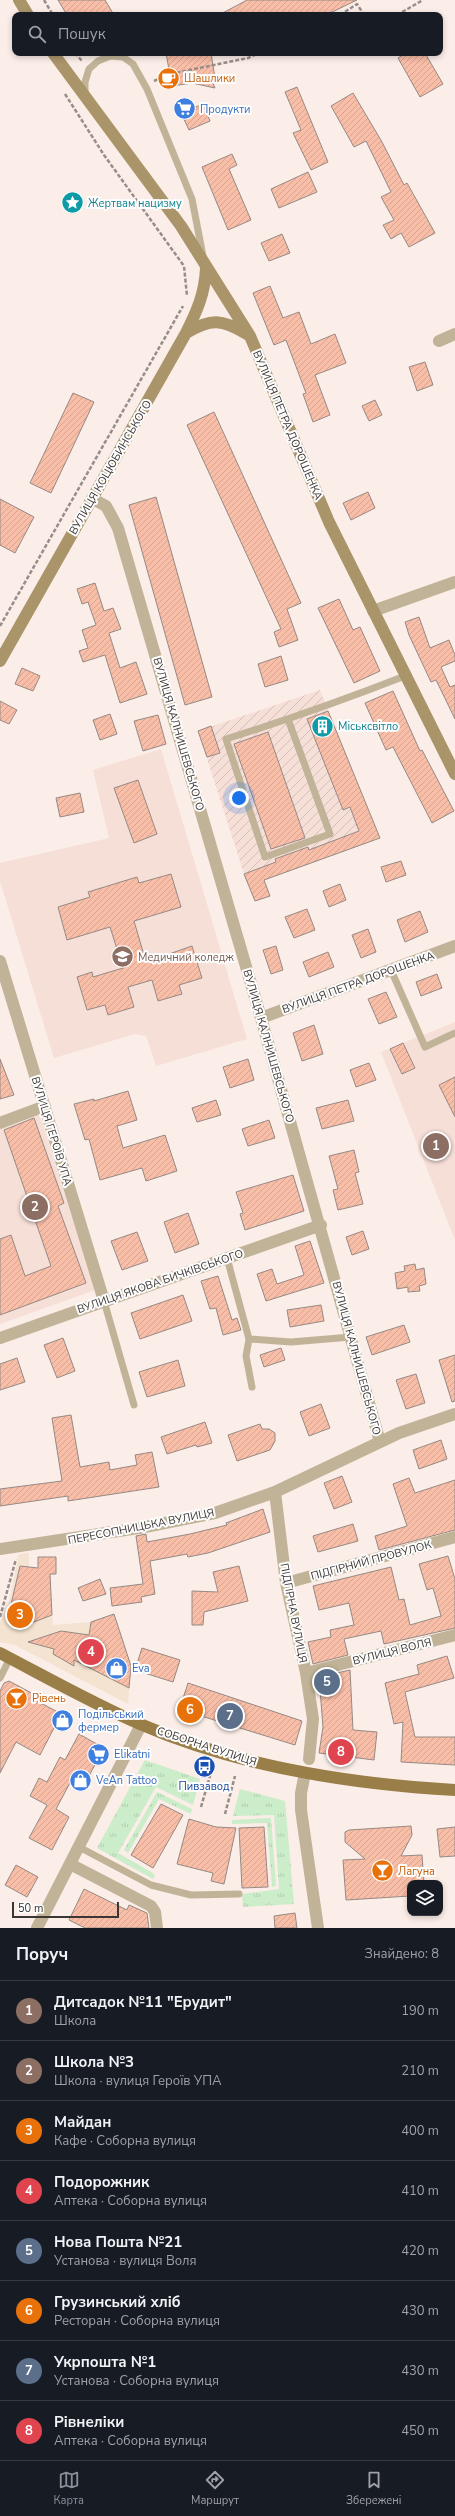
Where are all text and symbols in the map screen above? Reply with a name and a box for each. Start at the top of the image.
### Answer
search box [12,12,443,56]
icon: search [26,23,48,45]
text: Пошук [58,24,106,44]
cafe icon: Шашлики [155,65,181,91]
place label: Шашлики [184,71,235,86]
supermarket icon: Продукти [171,96,197,122]
place label: Продукти [200,102,250,117]
place icon: Жертвам нацизму [60,190,86,216]
place label: Жертвам нацизму [88,196,182,211]
street label: ВУЛИЦЯ ПЕТРА ДОРОШЕНКА [249,348,326,502]
street label: ВУЛИЦЯ КОЦЮБИНСЬКОГО [66,397,155,537]
street label: ВУЛИЦЯ КАЛНИШЕВСЬКОГО [149,656,208,812]
building icon: Міськсвітло [309,713,335,739]
place label: Міськсвітло [338,719,398,734]
your location [229,788,249,808]
school or university icon: Медичний коледж [110,944,136,970]
street label: ВУЛИЦЯ ПЕТРА ДОРОШЕНКА [280,948,436,1017]
place label: Медичний коледж [138,950,234,965]
street label: ВУЛИЦЯ КАЛНИШЕВСЬКОГО [239,968,298,1124]
street label: ВУЛИЦЯ ГЕРОЇВ УПА [28,1075,75,1188]
pin: 1 [423,1131,449,1161]
pin: 2 [22,1192,48,1222]
street label: ВУЛИЦЯ ЯКОВА БИЧКІВСЬКОГО [75,1246,245,1317]
street label: ВУЛИЦЯ КАЛНИШЕВСЬКОГО [329,1280,384,1437]
street label: ПЕРЕСОПНИЦЬКА ВУЛИЦЯ [67,1505,216,1548]
street label: ПІДГІРНИЙ ПРОВУЛОК [309,1537,433,1584]
street label: ПІДГІРНА ВУЛИЦЯ [276,1562,311,1664]
pin: 3 [7,1600,33,1630]
street label: ВУЛИЦЯ ВОЛЯ [351,1634,433,1669]
pin: 4 [78,1637,104,1667]
shop icon: Eva [104,1655,130,1681]
place label: Eva [132,1661,150,1676]
pin: 5 [314,1667,340,1697]
bar icon: Рівень [3,1685,29,1711]
place label: Рівень [32,1691,66,1706]
pin: 6 [177,1695,203,1725]
pin: 7 [217,1701,243,1731]
shop icon: Подільський фермер [50,1707,76,1733]
place label: Подільський фермер [78,1707,144,1735]
street label: СОБОРНА ВУЛИЦЯ [155,1723,259,1770]
pin: 8 [328,1737,354,1767]
supermarket icon: Elikatni [85,1741,111,1767]
place label: Elikatni [114,1747,150,1762]
bus stop icon: Пивзавод [191,1753,217,1779]
shop icon: VeAn Tattoo [68,1767,94,1793]
place label: VeAn Tattoo [95,1773,157,1788]
place label: Пивзавод [179,1779,230,1794]
bar icon: Лагуна [370,1858,396,1884]
place label: Лагуна [398,1864,435,1879]
map controls [407,1880,443,1916]
button: layers [407,1880,443,1916]
scale bar [12,1900,119,1919]
text: 50 m [18,1901,43,1916]
text: Поруч [16,1943,68,1966]
text: Знайдено: 8 [365,1945,439,1963]
text: Дитсадок №11 "Ерудит" [54,1992,232,2012]
text: 1 [25,2002,33,2020]
text: 190 m [401,2002,439,2020]
text: Школа [54,2012,96,2030]
text: Школа №3 [54,2052,134,2072]
text: 2 [25,2062,33,2080]
text: 210 m [401,2062,439,2080]
text: Школа · вулиця Героїв УПА [54,2072,221,2090]
text: Майдан [54,2112,111,2132]
text: 3 [25,2122,33,2140]
text: 400 m [401,2122,439,2140]
text: Кафе · Соборна вулиця [54,2132,196,2150]
text: Подорожник [54,2172,150,2192]
text: 4 [25,2182,33,2200]
text: 410 m [401,2182,439,2200]
text: Аптека · Соборна вулиця [54,2192,207,2210]
text: Нова Пошта №21 [54,2232,182,2252]
text: 5 [25,2242,33,2260]
text: 420 m [401,2242,439,2260]
text: Установа · вулиця Воля [54,2252,196,2270]
text: Грузинський хліб [54,2292,181,2312]
text: 6 [25,2302,33,2320]
text: 430 m [401,2302,439,2320]
text: Ресторан · Соборна вулиця [54,2312,220,2330]
text: Укрпошта №1 [54,2352,156,2372]
text: 7 [25,2362,33,2380]
text: 430 m [401,2362,439,2380]
text: Установа · Соборна вулиця [54,2372,219,2390]
text: Рівнеліки [54,2412,124,2432]
text: 8 [25,2422,33,2440]
text: 450 m [401,2422,439,2440]
text: Аптека · Соборна вулиця [54,2432,207,2450]
tab: Карта [54,2469,84,2508]
tab: Маршрут [191,2469,239,2508]
tab: Збережені [346,2469,401,2508]

